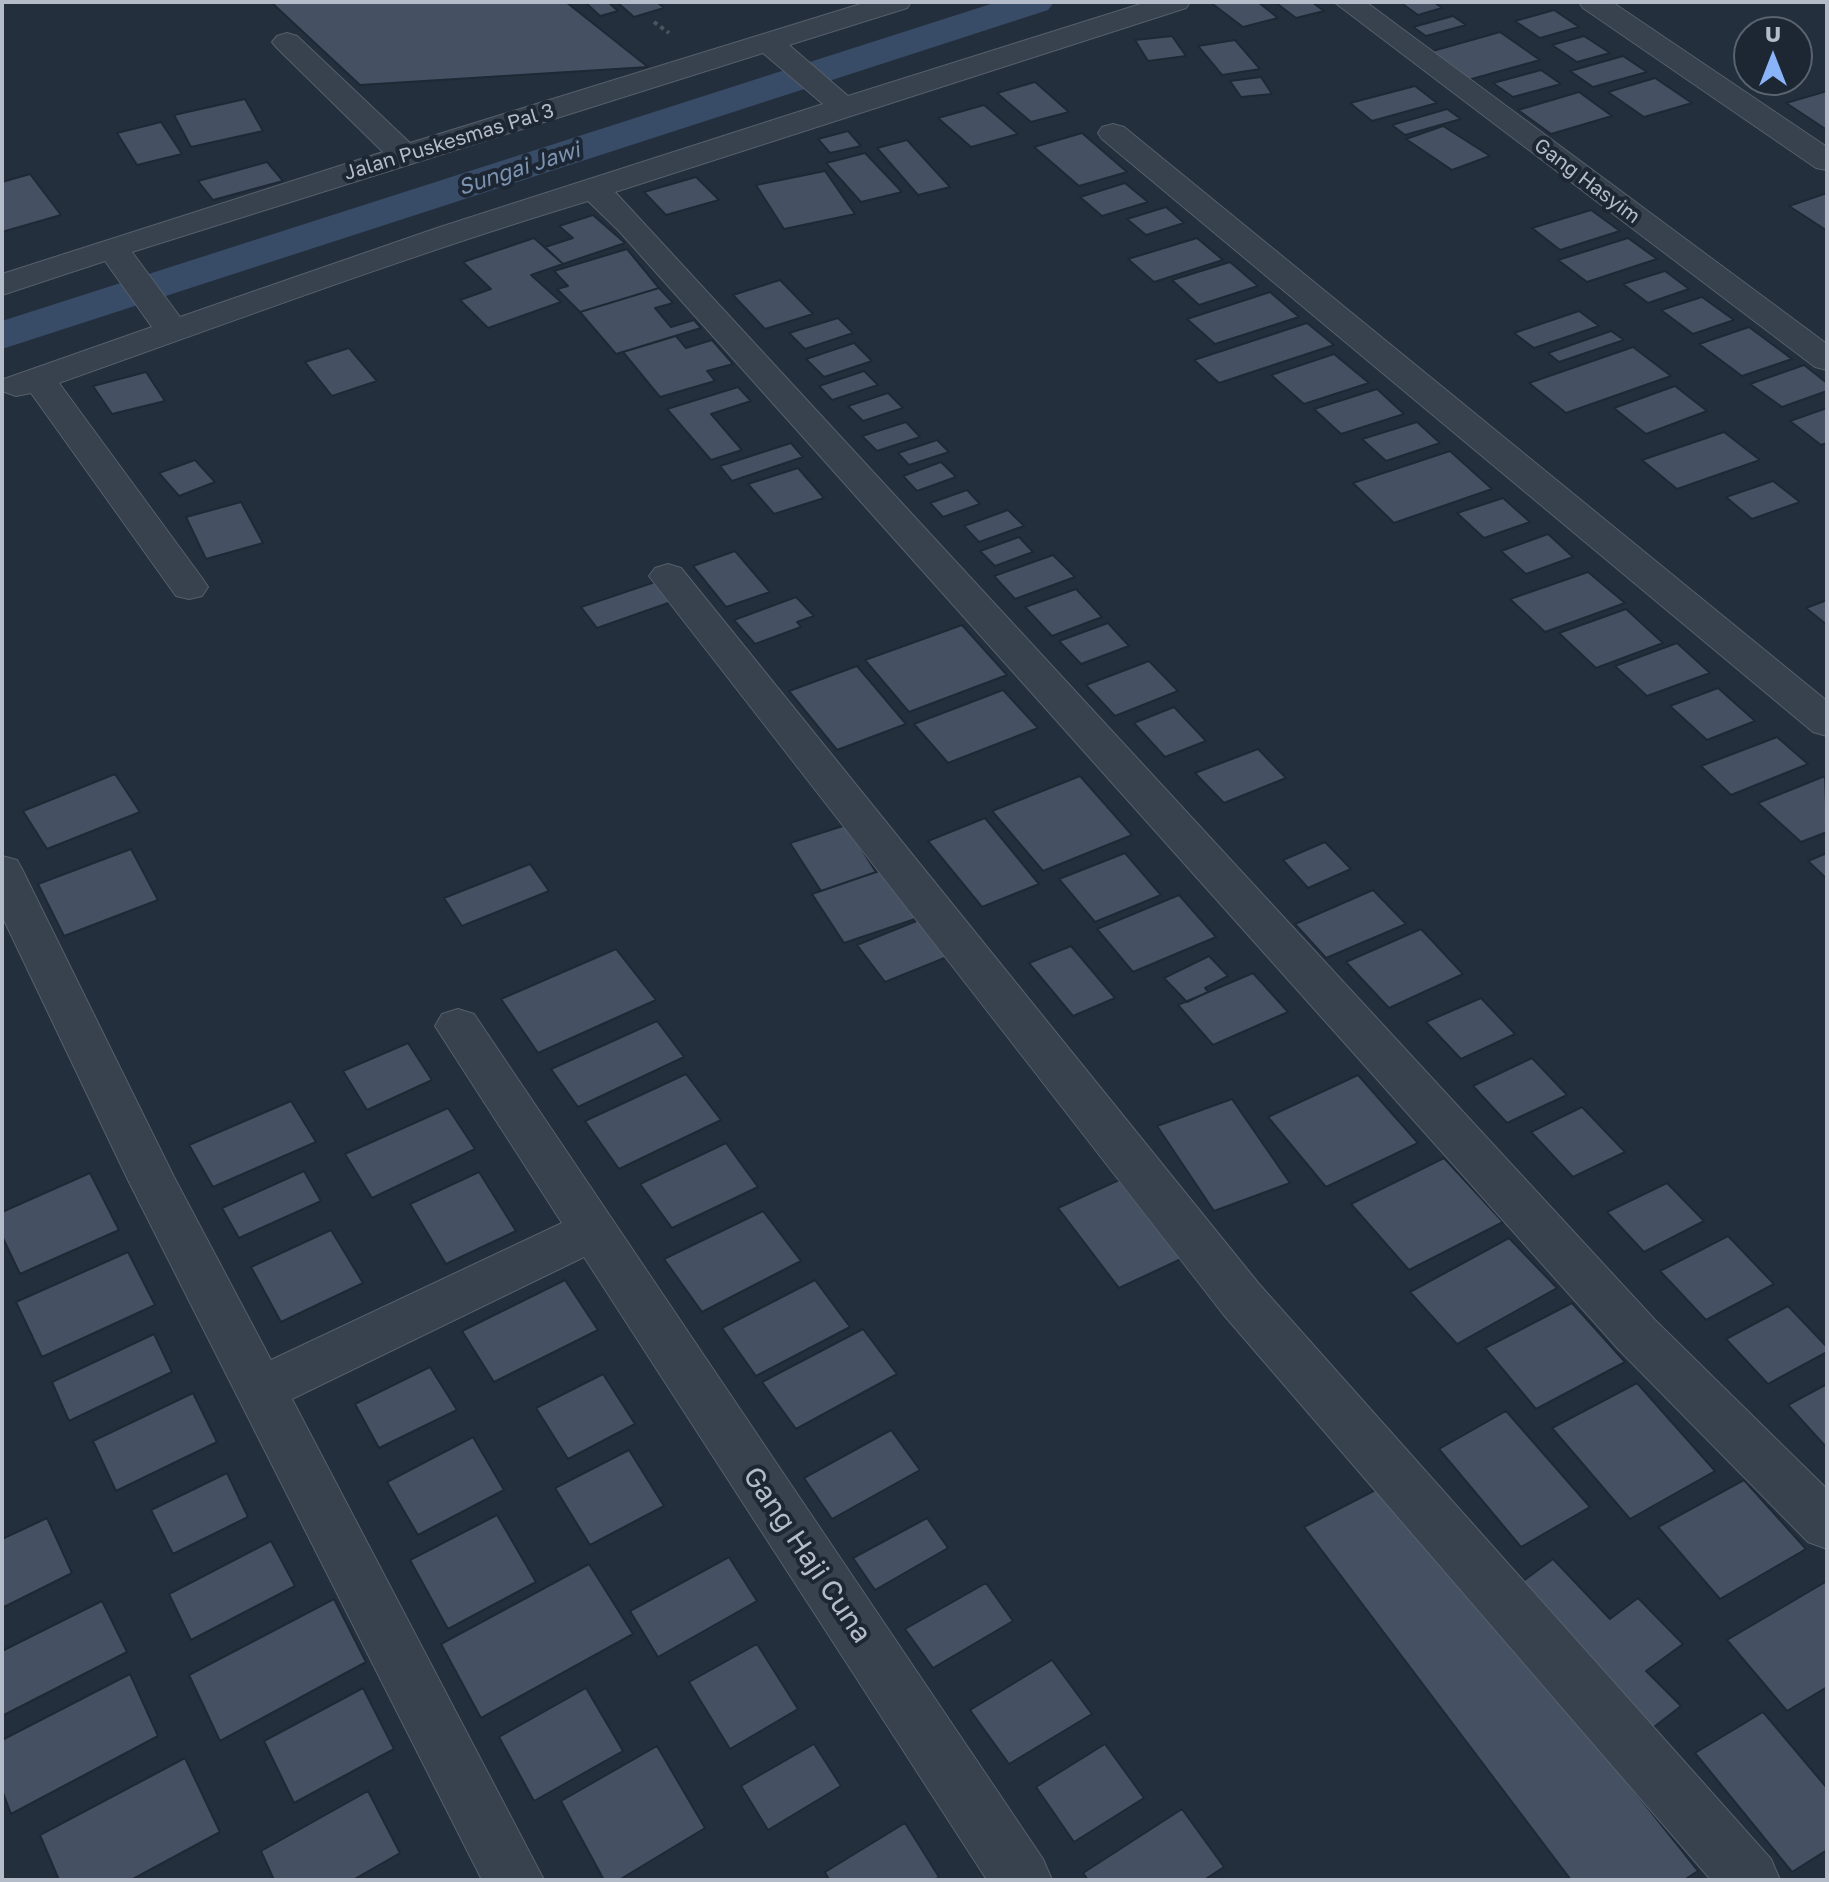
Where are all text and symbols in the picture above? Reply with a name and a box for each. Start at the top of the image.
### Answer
north arrow [1733,16,1813,96]
text: U [1765,20,1781,47]
street label: Jalan Puskesmas Pal 3 [341,99,557,185]
street label: Gang Hasyim [1529,133,1645,229]
water label: Sungai Jawi [455,137,583,201]
street label: Gang Haji Cuna [736,1461,878,1649]

